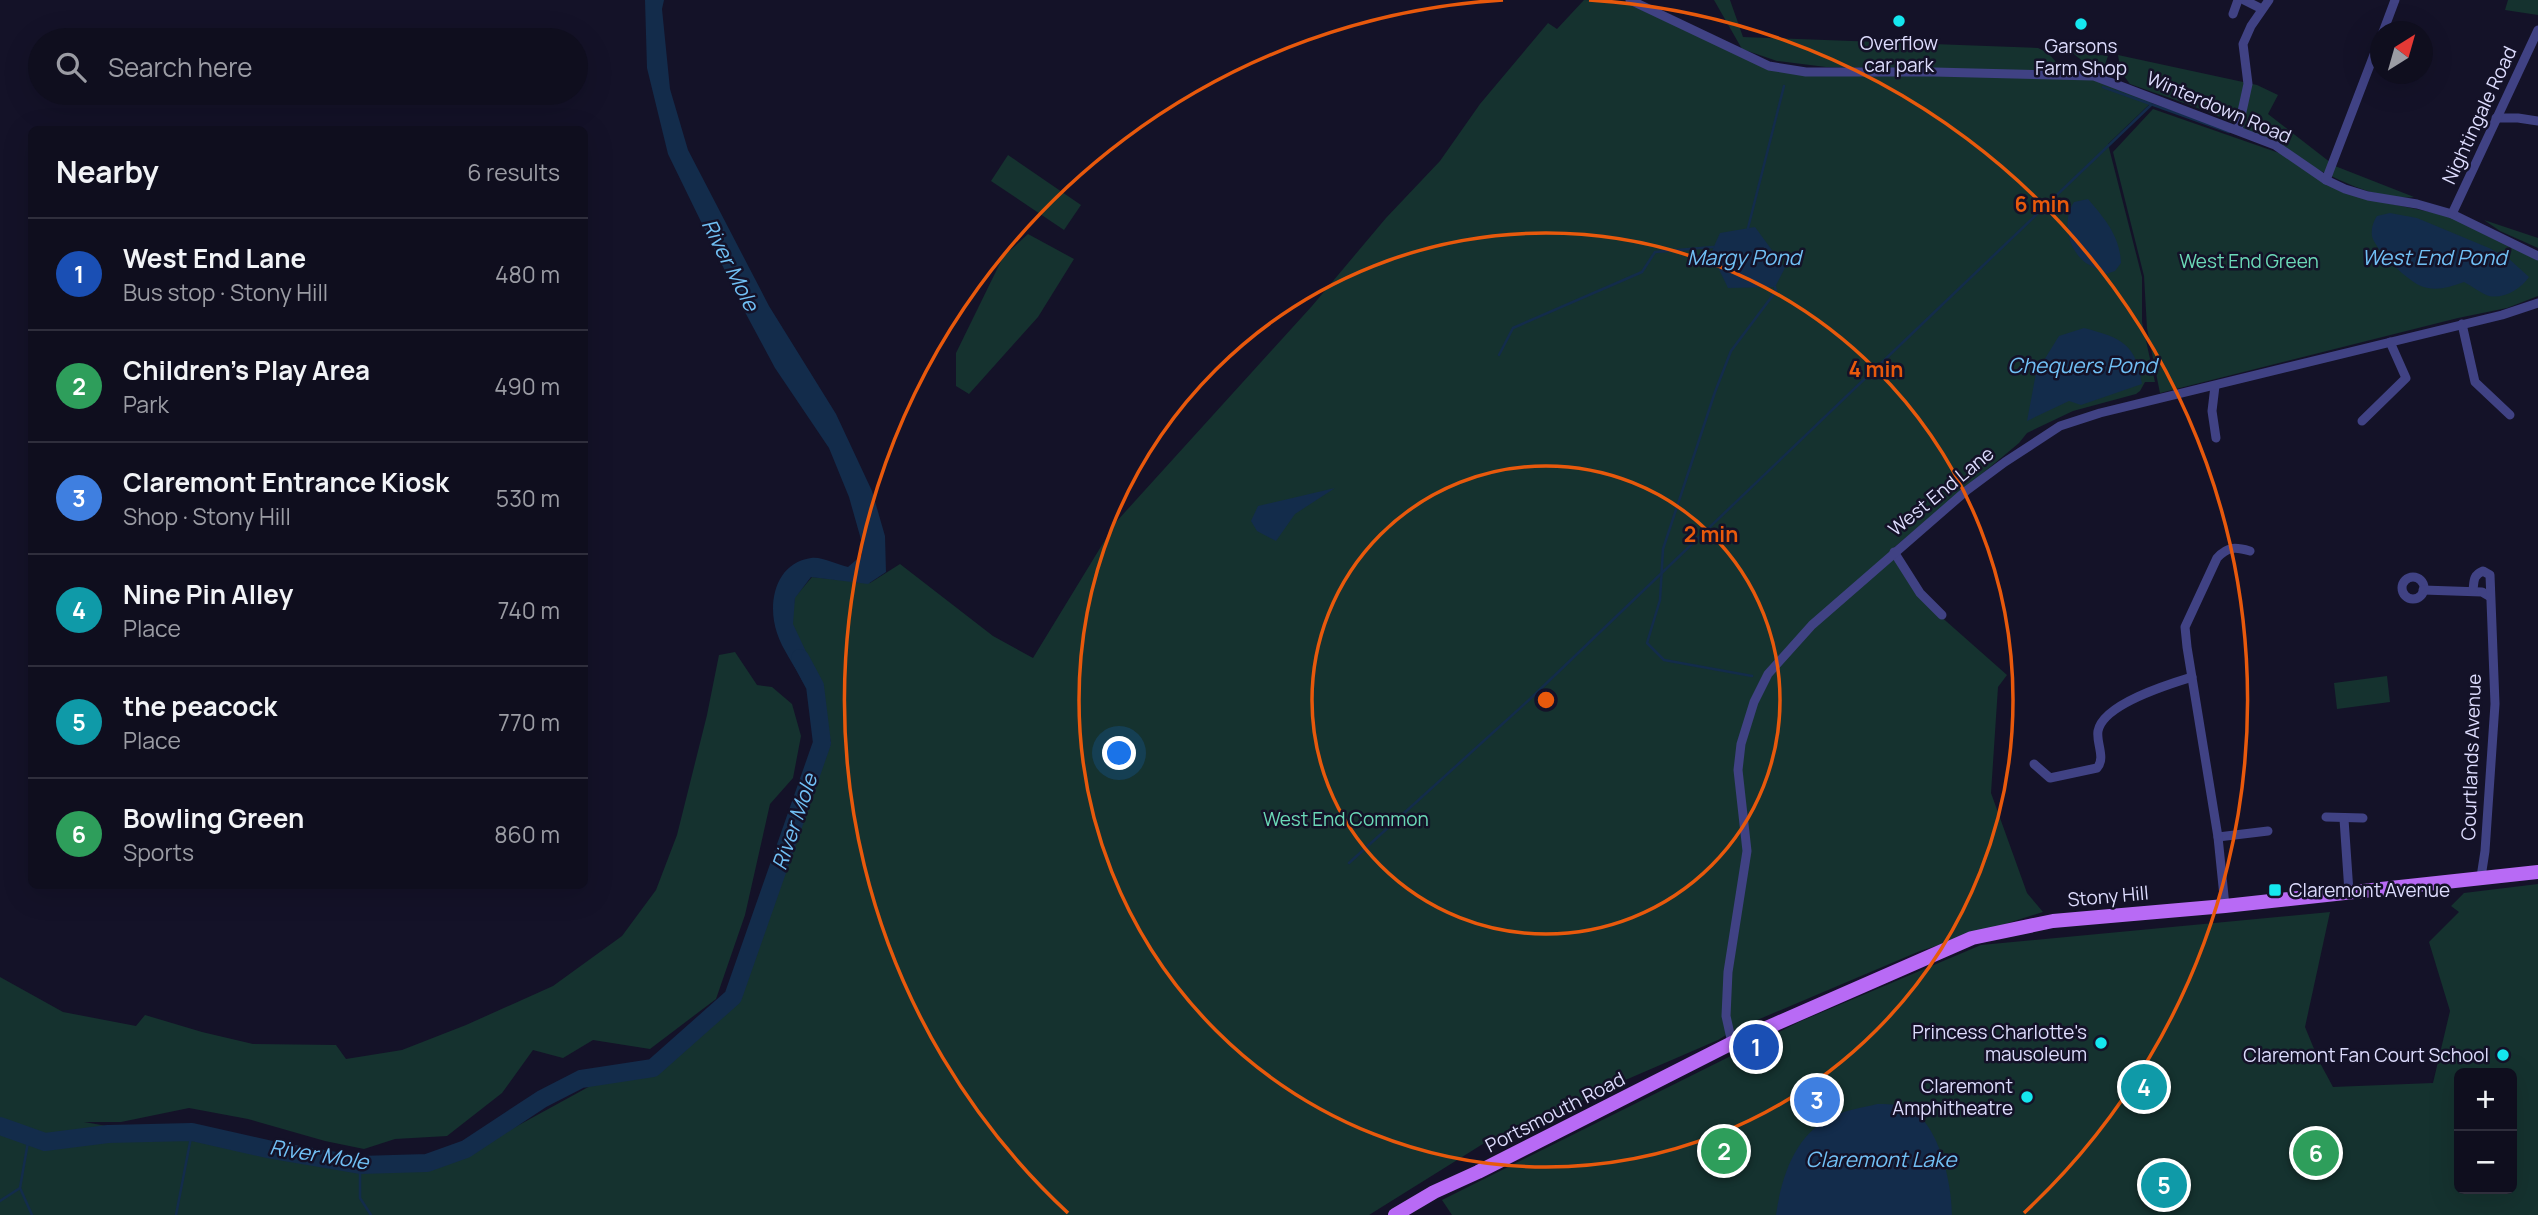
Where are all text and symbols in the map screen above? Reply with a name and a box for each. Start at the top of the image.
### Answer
marker: Overflow car park [1891,13,1907,29]
marker: Garsons Farm Shop [2073,16,2089,32]
north arrow [2370,21,2433,84]
search box [28,28,588,105]
place label: Overflow car park [1860,30,1939,78]
place label: Garsons Farm Shop [2035,33,2127,81]
street label: Nightingale Road [2436,42,2522,188]
icon: search [52,48,90,86]
text: Search here [108,49,253,85]
street label: Winterdown Road [2143,65,2295,149]
text: Nearby [56,151,159,192]
text: 6 results [467,156,560,188]
text: 6 min [2014,190,2070,218]
water label: River Mole [696,214,767,317]
text: West End Lane [123,240,306,276]
water label: Margy Pond [1687,243,1804,271]
water label: West End Pond [2361,243,2509,271]
park label: West End Green [2179,248,2319,274]
text: 1 [74,258,84,290]
text: 480 m [495,258,560,290]
text: Bus stop · Stony Hill [123,276,328,308]
water label: Chequers Pond [2007,351,2159,379]
text: Children's Play Area [123,352,370,388]
text: 4 min [1849,355,1903,383]
text: 2 [72,370,86,402]
text: 490 m [494,370,560,402]
text: Park [123,388,169,420]
street label: West End Lane [1883,440,1999,542]
text: Claremont Entrance Kiosk [123,464,449,500]
text: 3 [72,482,86,514]
text: 530 m [496,482,560,514]
text: Shop · Stony Hill [123,500,291,532]
text: 2 min [1684,520,1738,548]
text: Nine Pin Alley [123,576,293,612]
text: 4 [72,594,86,626]
text: 740 m [498,594,560,626]
text: Place [123,612,181,644]
street label: Courtlands Avenue [2455,673,2487,841]
text: the peacock [123,688,277,724]
centre of rings [1534,688,1558,712]
text: 5 [72,706,86,738]
text: 770 m [498,706,560,738]
text: Place [123,724,181,756]
your location [1102,736,1136,770]
water label: River Mole [765,768,824,873]
text: Bowling Green [123,800,304,836]
park label: West End Common [1263,806,1429,832]
text: 6 [72,818,86,850]
text: 860 m [494,818,560,850]
text: Sports [123,836,194,868]
place label: Claremont Avenue [2289,877,2450,903]
street label: Stony Hill [2066,880,2150,912]
marker: Claremont Avenue [2267,882,2283,898]
place label: Princess Charlotte's mausoleum [1912,1019,2087,1067]
pin: 1 [1733,1021,1779,1073]
marker: Princess Charlotte's mausoleum [2093,1035,2109,1051]
place label: Claremont Fan Court School [2243,1042,2489,1068]
marker: Claremont Fan Court School [2495,1047,2511,1063]
pin: 4 [2121,1061,2167,1113]
street label: Portsmouth Road [1481,1066,1629,1158]
map controls [2454,1068,2517,1194]
button: + [2454,1068,2517,1131]
place label: Claremont Amphitheatre [1892,1073,2013,1121]
pin: 3 [1794,1074,1840,1126]
marker: Claremont Amphitheatre [2019,1089,2035,1105]
pin: 2 [1701,1125,1747,1177]
pin: 6 [2293,1127,2339,1179]
button: − [2454,1131,2517,1194]
water label: River Mole [268,1132,372,1176]
water label: Claremont Lake [1805,1145,1958,1173]
pin: 5 [2141,1159,2187,1211]

